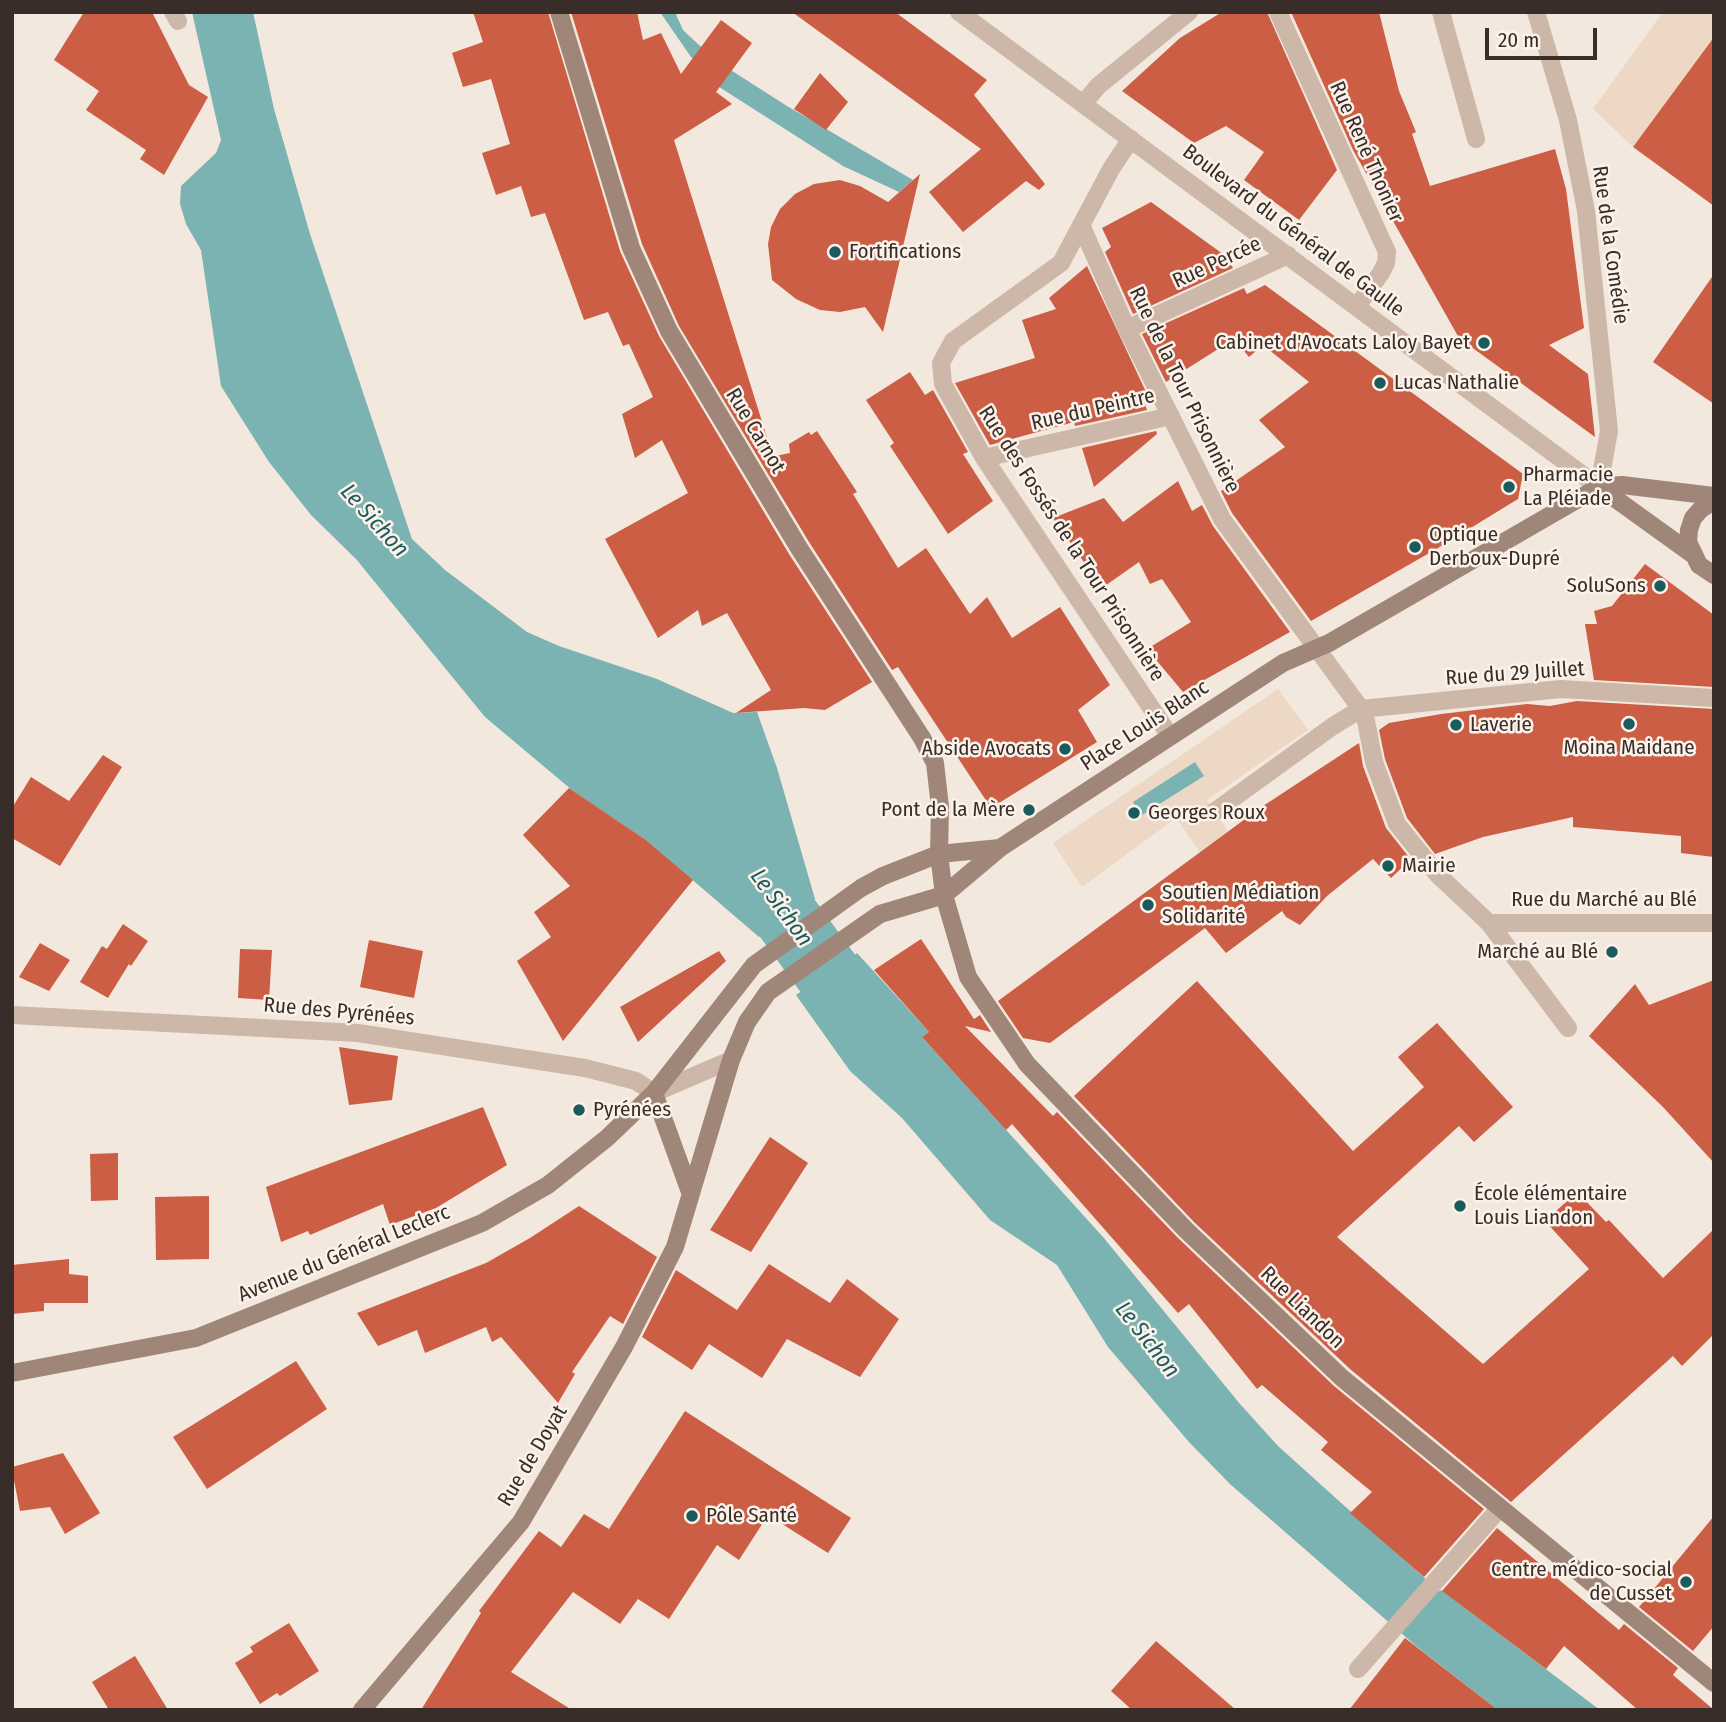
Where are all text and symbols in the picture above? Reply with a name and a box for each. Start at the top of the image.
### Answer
scale bar [1488,14,1600,58]
text: 20 m [1498,27,1539,53]
street label: Rue René Thonier [1324,78,1408,226]
street label: Boulevard du Général de Gaulle [1177,139,1409,323]
street label: Rue de la Comédie [1586,164,1634,326]
street label: Rue Percée [1169,232,1265,294]
place label: Fortifications [849,239,961,265]
marker: Fortifications [827,244,843,260]
street label: Rue de la Tour Prisonnière [1123,283,1245,497]
place label: Cabinet d'Avocats Laloy Bayet [1216,330,1470,356]
marker: Cabinet d'Avocats Laloy Bayet [1476,335,1492,351]
place label: Lucas Nathalie [1394,370,1519,396]
marker: Lucas Nathalie [1372,375,1388,391]
street label: Rue Carnot [720,384,790,478]
street label: Rue du Peintre [1029,384,1157,436]
street label: Rue des Fossés de la Tour Prisonnière [972,402,1170,686]
place label: Pharmacie La Pléiade [1523,462,1613,512]
water label: Le Sichon [334,479,414,563]
marker: Pharmacie La Pléiade [1501,479,1517,495]
place label: Optique Derboux-Dupré [1429,522,1560,572]
marker: Optique Derboux-Dupré [1407,539,1423,555]
place label: SoluSons [1567,573,1646,599]
marker: SoluSons [1652,578,1668,594]
street label: Rue du 29 Juillet [1445,657,1585,691]
street label: Place Louis Blanc [1076,675,1214,777]
place label: Laverie [1470,712,1532,738]
marker: Moina Maidane [1621,716,1637,732]
marker: Laverie [1448,717,1464,733]
place label: Moina Maidane [1563,735,1695,761]
place label: Abside Avocats [922,736,1051,762]
marker: Abside Avocats [1057,741,1073,757]
place label: Pont de la Mère [881,797,1015,823]
place label: Georges Roux [1148,800,1265,826]
marker: Pont de la Mère [1021,802,1037,818]
marker: Georges Roux [1126,805,1142,821]
place label: Mairie [1402,853,1456,879]
marker: Mairie [1380,858,1396,874]
water label: Le Sichon [744,864,818,952]
place label: Soutien Médiation Solidarité [1162,880,1319,930]
street label: Rue du Marché au Blé [1511,887,1697,913]
marker: Soutien Médiation Solidarité [1140,897,1156,913]
place label: Marché au Blé [1477,939,1598,965]
marker: Marché au Blé [1604,944,1620,960]
street label: Rue des Pyrénées [262,993,416,1031]
place label: Pyrénées [593,1097,671,1123]
marker: Pyrénées [571,1102,587,1118]
place label: École élémentaire Louis Liandon [1474,1181,1627,1231]
marker: École élémentaire Louis Liandon [1452,1198,1468,1214]
street label: Avenue du Général Leclerc [234,1200,454,1308]
street label: Rue Liandon [1255,1262,1349,1354]
water label: Le Sichon [1109,1297,1185,1383]
street label: Rue de Doyat [493,1401,573,1511]
place label: Pôle Santé [706,1503,797,1529]
marker: Pôle Santé [684,1508,700,1524]
place label: Centre médico-social de Cusset [1491,1557,1672,1607]
marker: Centre médico-social de Cusset [1678,1574,1694,1590]

